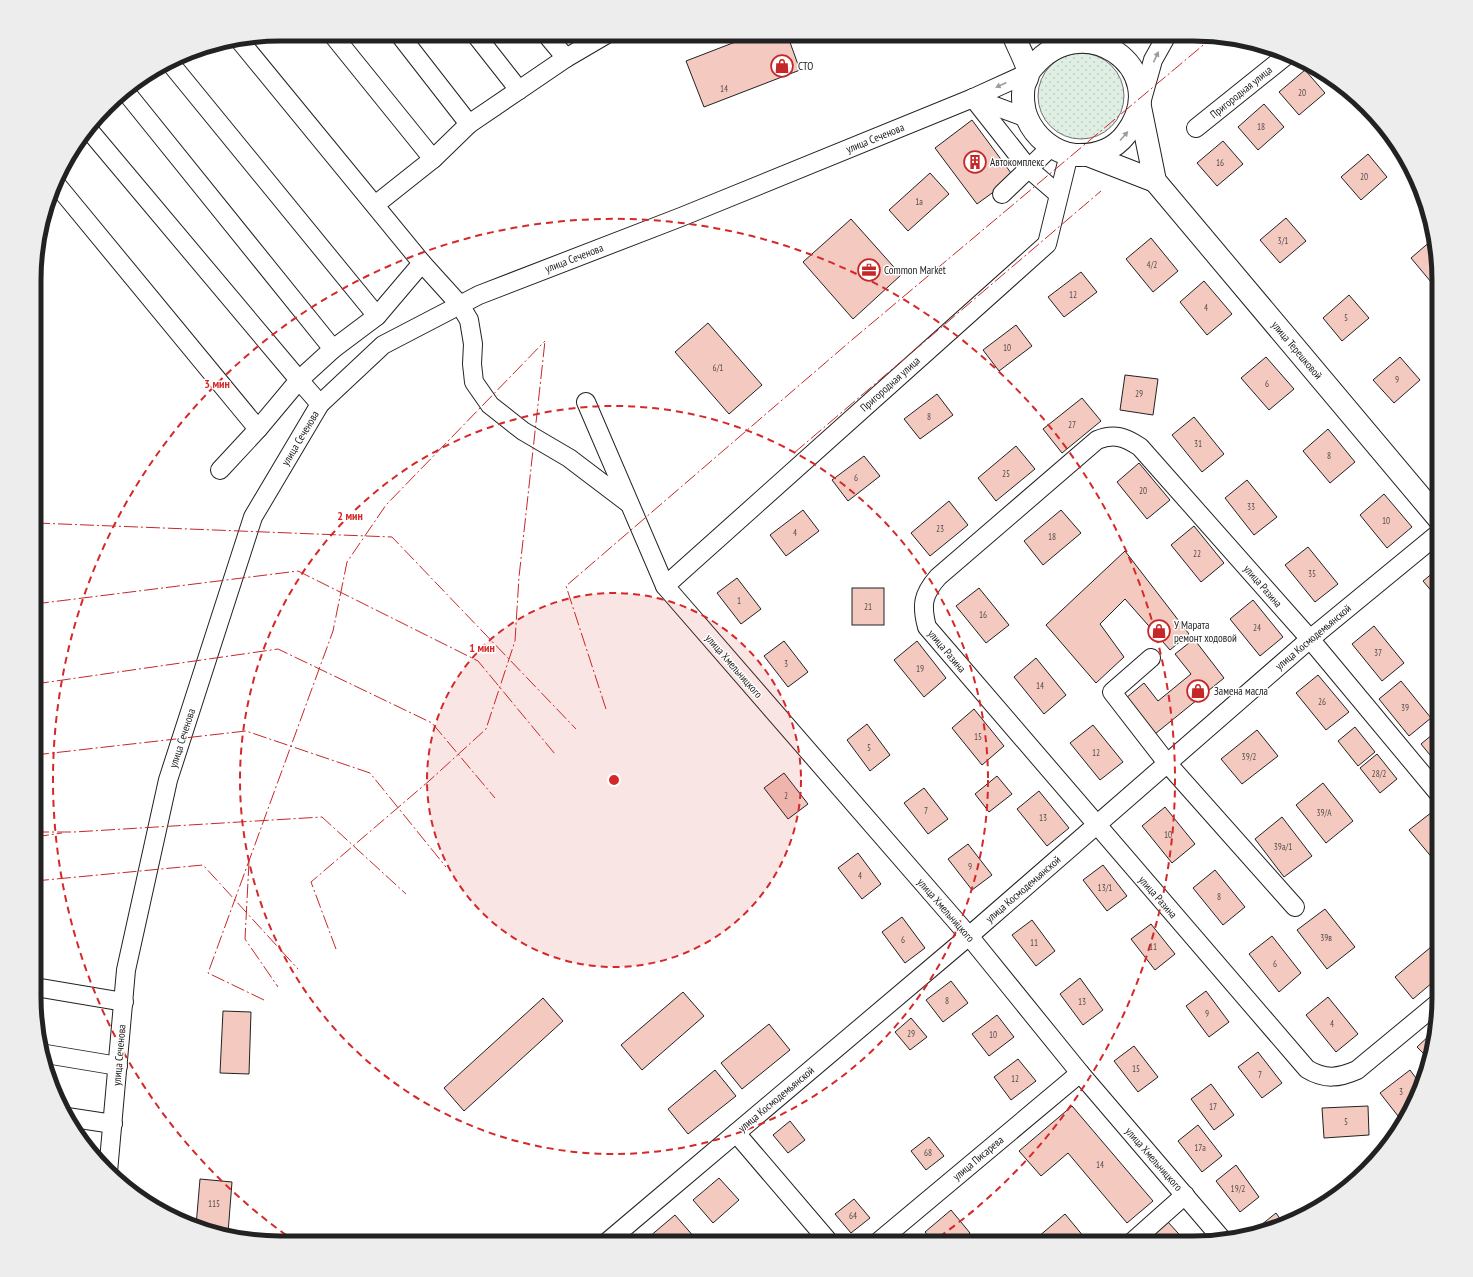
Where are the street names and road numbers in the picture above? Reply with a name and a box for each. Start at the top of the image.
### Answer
street label: Пригородная улица [1207,63,1275,121]
street label: улица Сеченова [844,120,906,156]
street label: улица Сеченова [543,240,605,276]
street label: улица Терешковой [1269,318,1326,382]
street label: Пригородная улица [857,353,923,415]
street label: улица Сеченова [278,408,322,468]
street label: улица Разина [1241,562,1285,610]
street label: улица Космодемьянской [1272,601,1354,673]
street label: улица Разина [925,627,969,675]
street label: улица Хмельницкого [702,631,766,701]
street label: улица Сеченова [166,707,198,769]
street label: улица Космодемьянской [983,852,1064,925]
street label: улица Разина [1136,873,1180,921]
street label: улица Хмельницкого [914,875,978,945]
street label: улица Сеченова [109,1024,129,1086]
street label: улица Космодемьянской [735,1063,817,1135]
street label: улица Хмельницкого [1122,1124,1186,1194]
street label: улица Писарева [950,1133,1006,1183]

